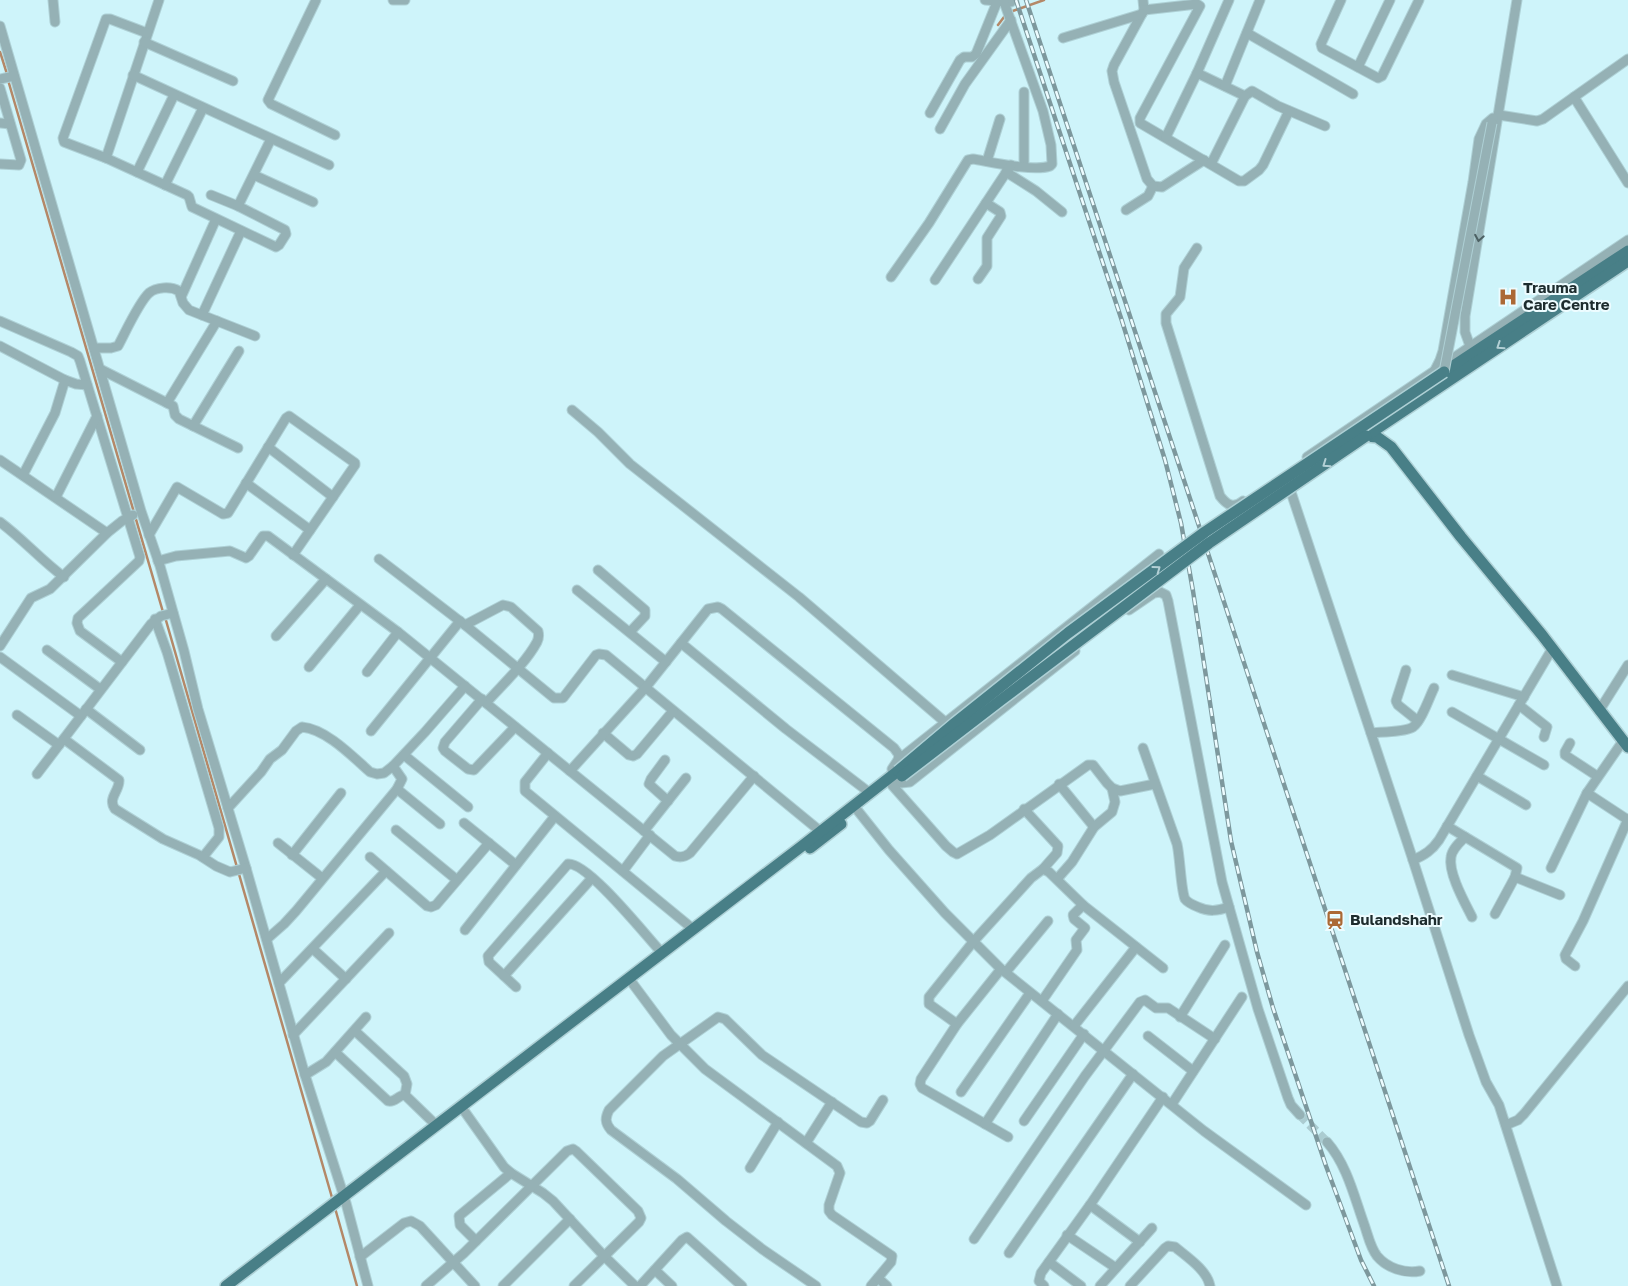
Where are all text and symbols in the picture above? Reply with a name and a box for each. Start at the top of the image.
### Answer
one-way arrow [1474,234,1484,243]
place label: Trauma Care Centre [1523,278,1610,313]
hospital icon: Trauma Care Centre [1497,286,1519,308]
one-way arrow [1496,340,1506,349]
one-way arrow [1322,458,1332,467]
one-way arrow [1151,566,1160,574]
station icon: Bulandshahr [1324,909,1346,931]
place label: Bulandshahr [1350,910,1443,928]

